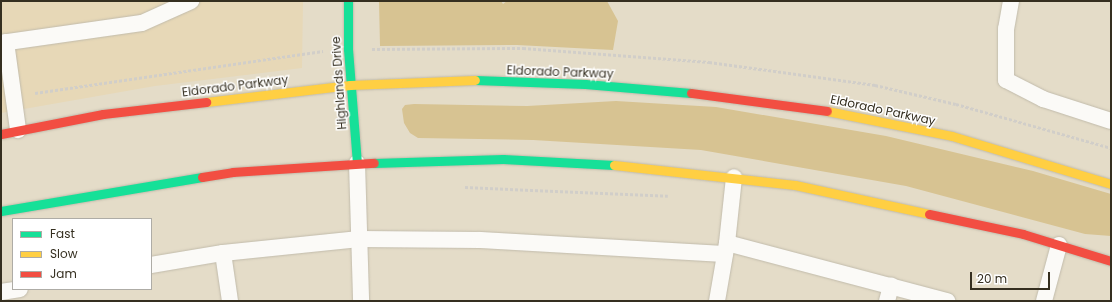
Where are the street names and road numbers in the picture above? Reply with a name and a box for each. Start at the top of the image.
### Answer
street label: Highlands Drive [329,36,349,130]
street label: Eldorado Parkway [506,63,614,81]
street label: Eldorado Parkway [181,72,289,100]
street label: Eldorado Parkway [829,92,937,128]

